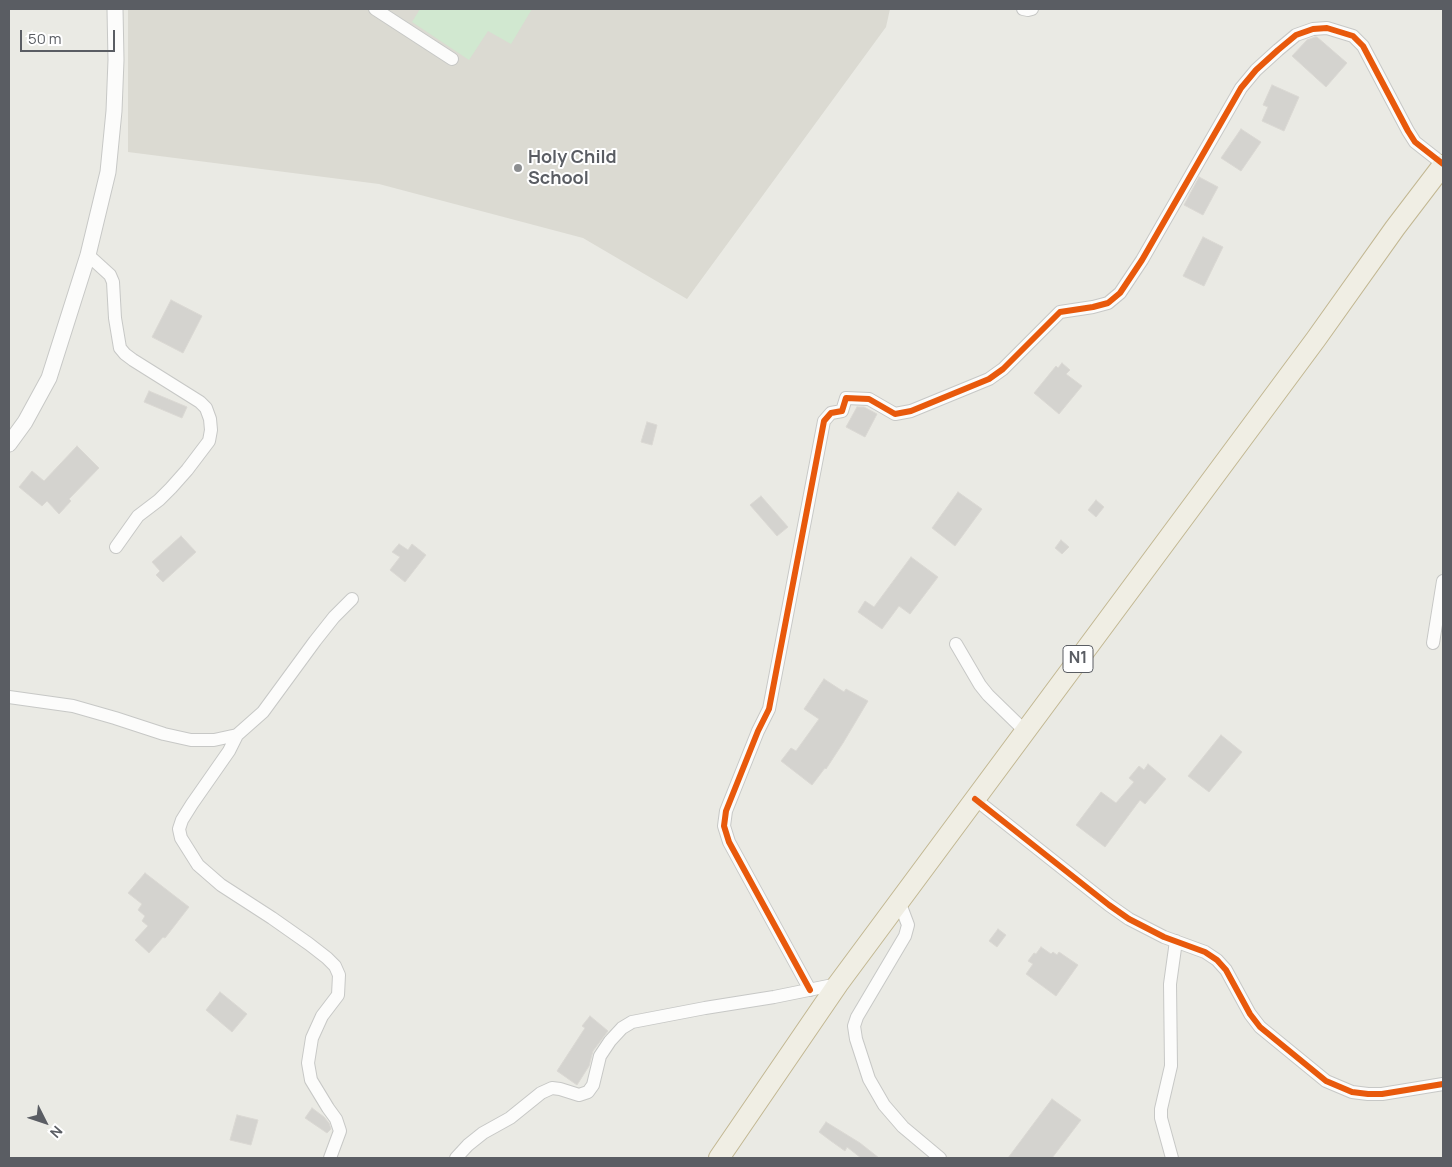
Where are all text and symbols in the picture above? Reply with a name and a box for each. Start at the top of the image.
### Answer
scale bar [22,20,118,52]
text: 50 m [28,28,62,49]
place label: Holy Child School [528,147,617,190]
marker: Holy Child School [512,162,524,174]
road number: N1 [1063,646,1093,672]
north arrow [20,1097,70,1147]
text: N [46,1122,67,1142]

